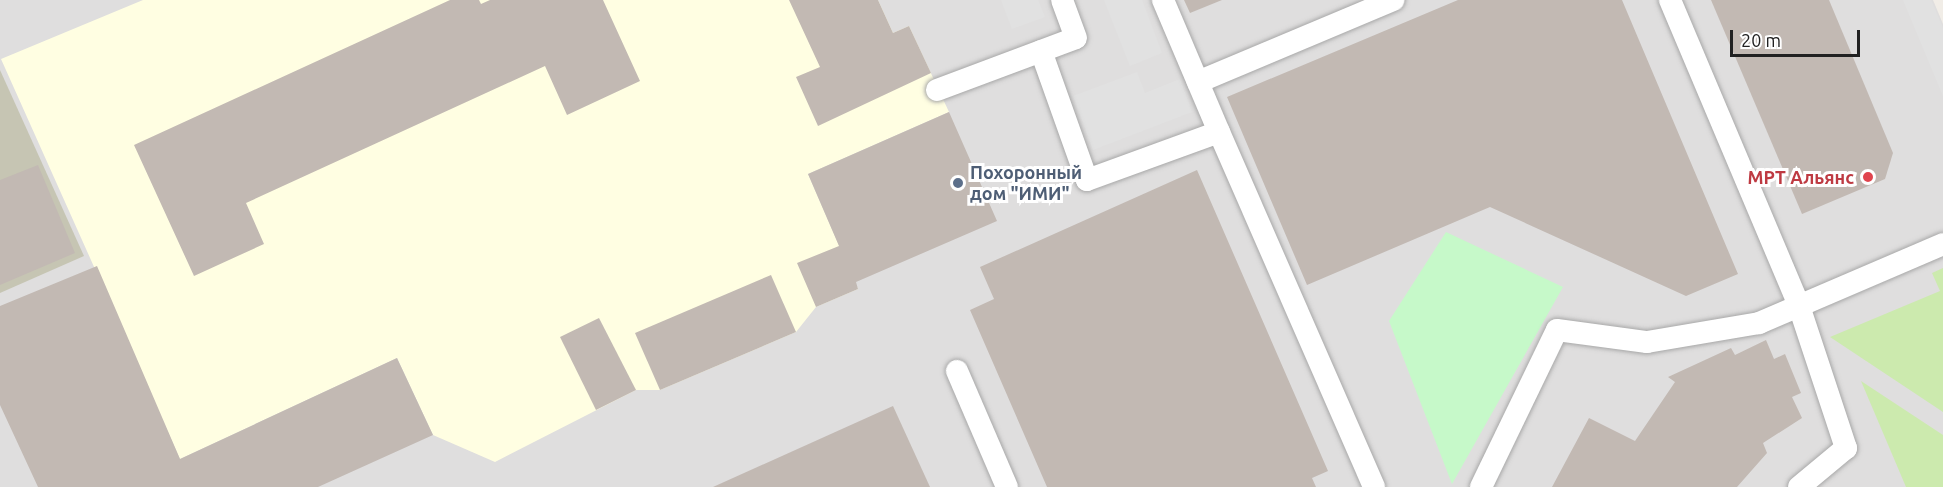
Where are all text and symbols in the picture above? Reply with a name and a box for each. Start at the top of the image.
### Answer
scale bar [1733,18,1864,56]
text: 20 m [1741,30,1781,50]
place label: Похоронный дом "ИМИ" [970,162,1082,204]
place label: МРТ Альянс [1748,166,1854,188]
marker: МРТ Альянс [1859,168,1877,186]
marker: Похоронный дом "ИМИ" [951,176,965,190]

